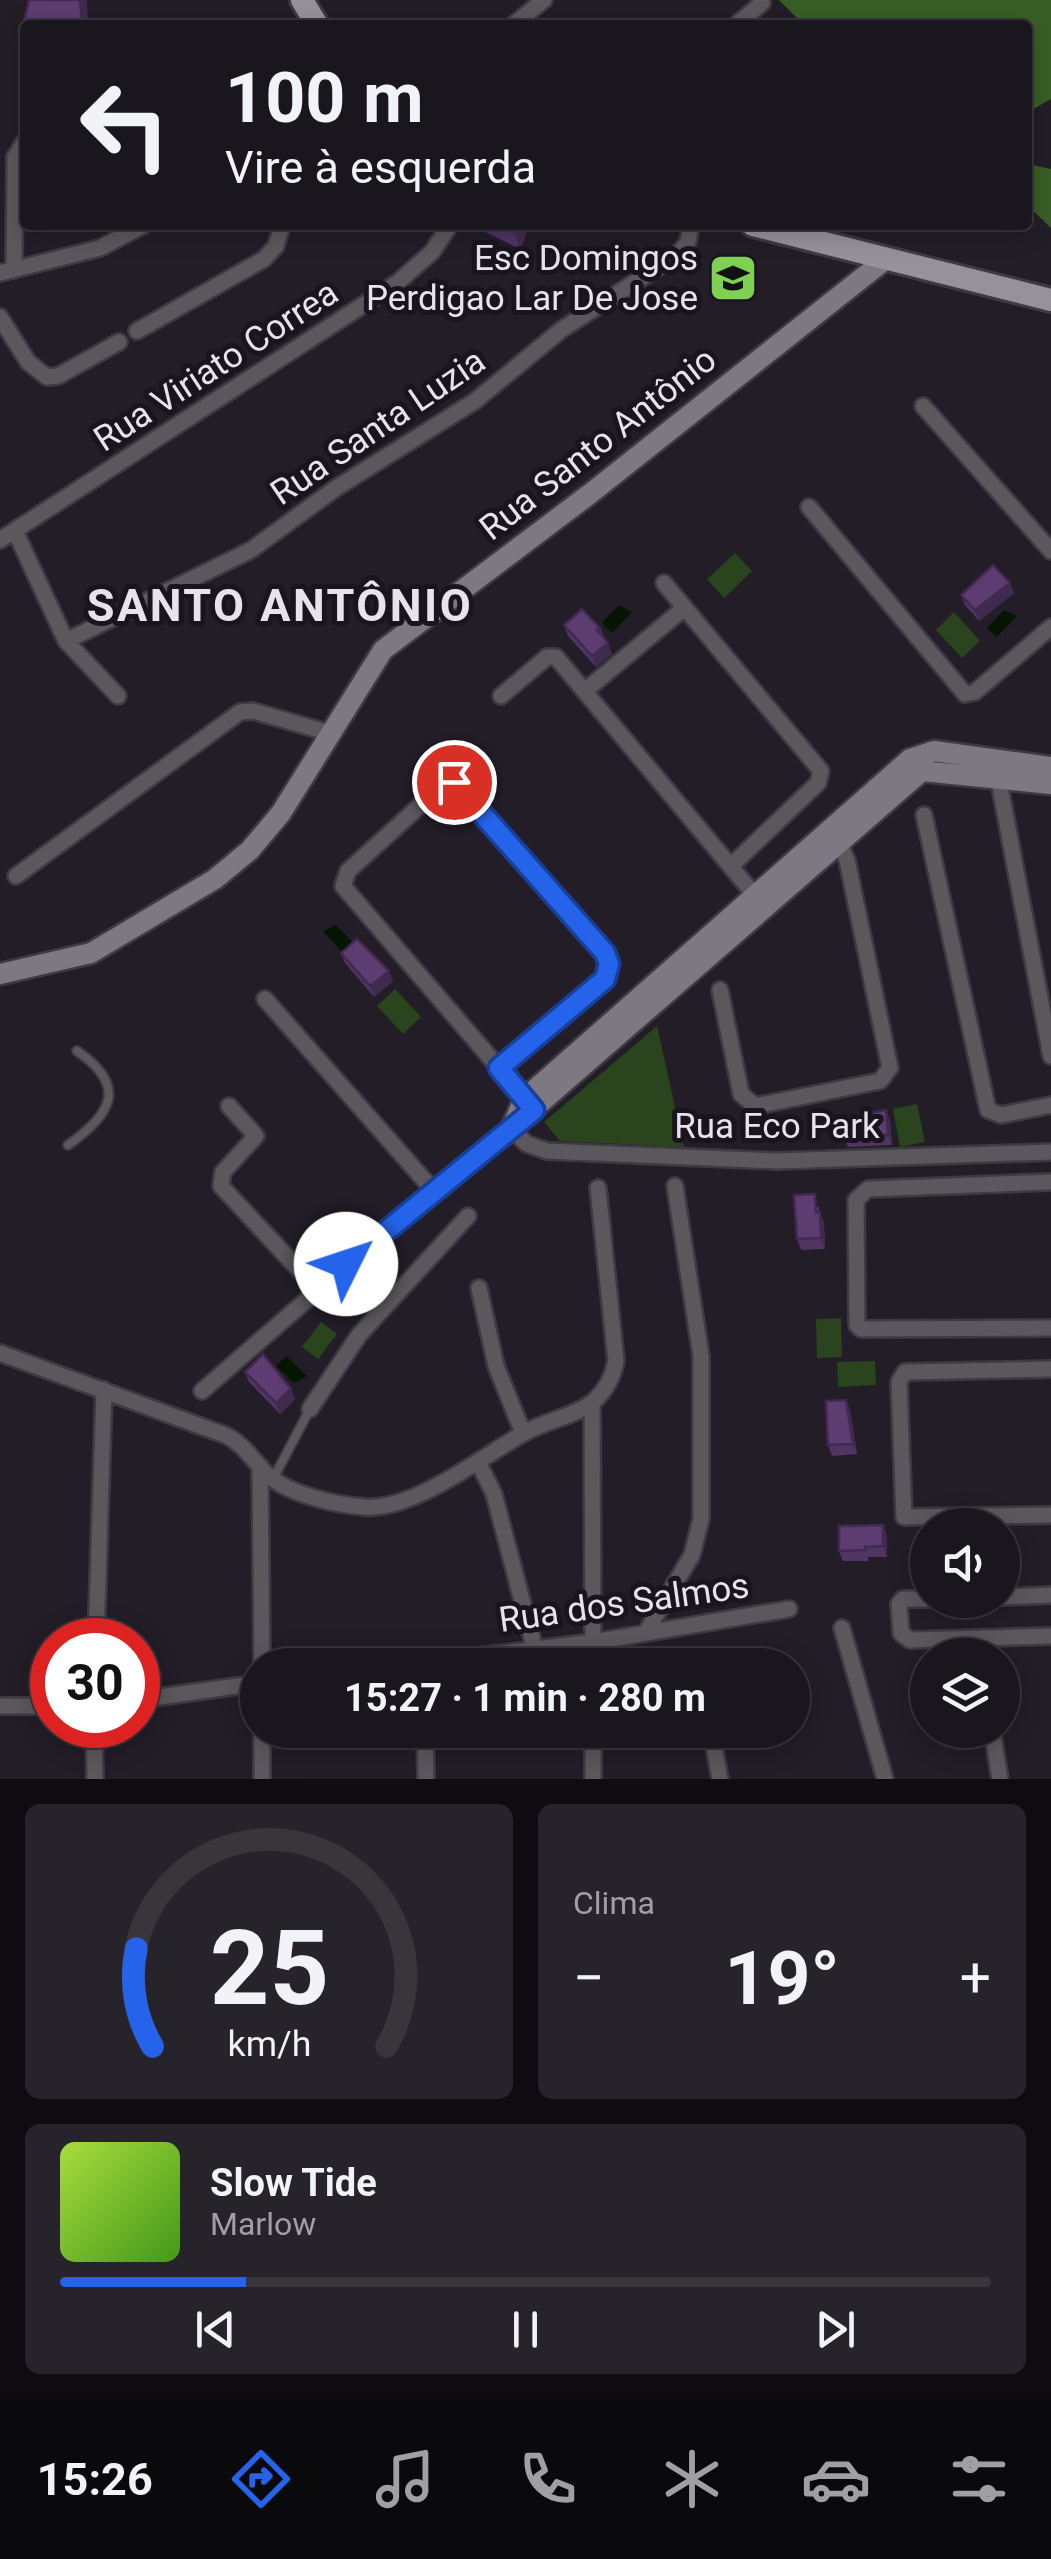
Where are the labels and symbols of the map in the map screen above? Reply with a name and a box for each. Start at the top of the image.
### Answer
place label: Esc Domingos Perdigao Lar De Jose [366,238,698,319]
school or university icon: Esc Domingos Perdigao Lar De Jose [707,252,759,304]
street label: Rua Viriato Correa [86,272,346,460]
street label: Rua Santo Antônio [472,339,724,549]
street label: Rua Santa Luzia [263,340,493,514]
district label: SANTO ANTÔNIO [87,579,473,632]
pin [412,740,497,825]
street label: Rua Eco Park [674,1106,880,1147]
position arrow [294,1212,398,1316]
street label: Rua dos Salmos [496,1565,752,1641]
speed limit sign: 30 [30,1618,160,1748]

